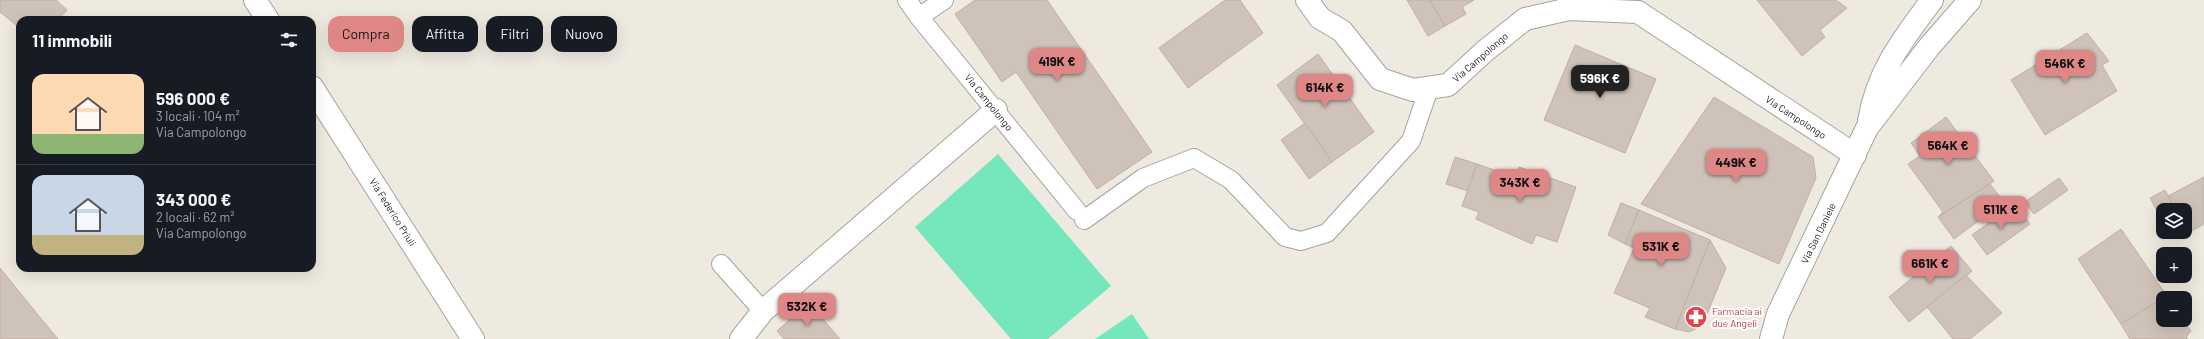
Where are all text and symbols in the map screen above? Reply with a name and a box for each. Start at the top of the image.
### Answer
chip: Compra [328,16,404,52]
chip: Affitta [412,16,478,52]
chip: Filtri [486,16,543,52]
chip: Nuovo [551,16,617,52]
icon: filters [278,29,300,51]
text: 11 immobili [32,30,112,50]
street label: Via Campolongo [1450,30,1510,84]
pin: 419K € [1024,48,1090,82]
pin: 546K € [2032,50,2098,84]
text: 419K € [1038,53,1076,69]
text: 546K € [2045,55,2085,71]
pin: 596K € [1567,65,1633,99]
text: 596K € [1580,70,1620,86]
street label: Via Campolongo [962,71,1016,133]
pin: 614K € [1292,74,1358,108]
text: 614K € [1306,79,1344,95]
text: 596 000 € [156,88,230,108]
icon: home [64,90,112,138]
street label: Via Campolongo [1763,93,1829,141]
text: 3 locali · 104 m² [156,108,240,124]
text: Via Campolongo [156,124,247,140]
pin: 564K € [1915,132,1981,166]
text: 564K € [1928,137,1968,153]
pin: 449K € [1703,149,1769,183]
text: 449K € [1715,154,1757,170]
pin: 343K € [1487,169,1553,203]
text: 343K € [1500,174,1540,190]
street label: Via Federico Priuli [367,176,419,248]
text: 343 000 € [156,189,231,209]
icon: home [64,191,112,239]
pin: 511K € [1968,196,2034,230]
street label: Via San Daniele [1798,201,1838,265]
text: 511K € [1983,201,2019,217]
map controls [2156,203,2192,327]
button: layers [2156,203,2192,239]
text: 2 locali · 62 m² [156,209,235,225]
text: Via Campolongo [156,225,247,241]
pin: 531K € [1628,233,1694,267]
text: 531K € [1642,238,1680,254]
button: + [2156,247,2192,283]
pin: 661K € [1897,250,1963,284]
text: 661K € [1911,255,1949,271]
button: − [2156,291,2192,327]
pin: 532K € [774,293,840,327]
text: 532K € [787,298,827,314]
pharmacy icon: Farmacia ai due Angeli [1683,304,1709,330]
place label: Farmacia ai due Angeli [1712,305,1762,329]

